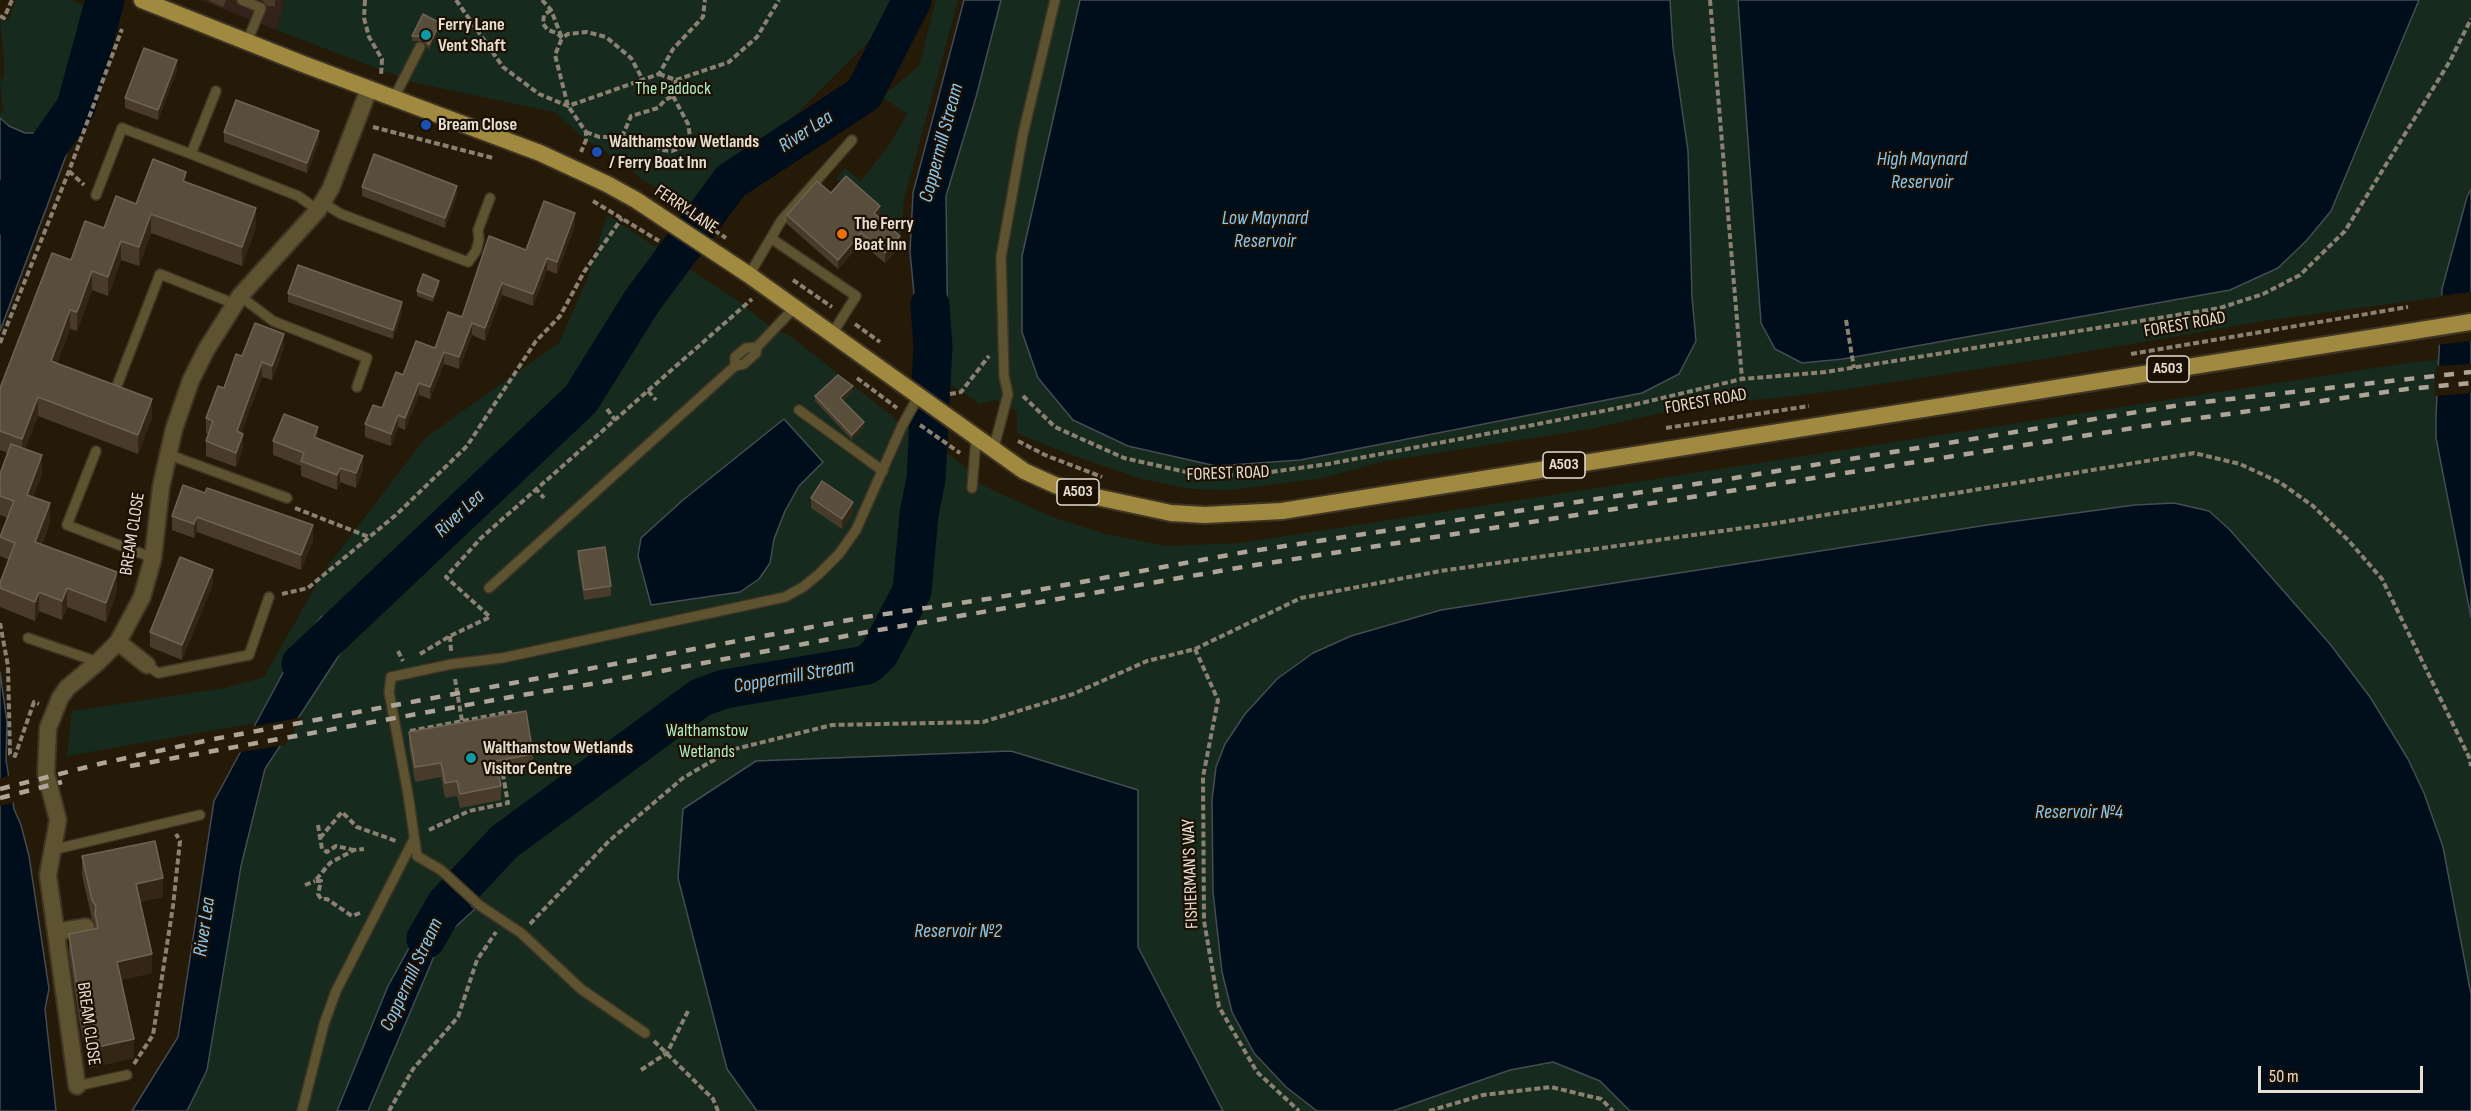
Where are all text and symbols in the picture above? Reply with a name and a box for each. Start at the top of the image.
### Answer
place label: Ferry Lane Vent Shaft [438,14,506,57]
marker: Ferry Lane Vent Shaft [419,28,433,42]
park label: The Paddock [635,78,711,100]
water label: Coppermill Stream [915,81,969,205]
water label: River Lea [774,106,838,158]
place label: Bream Close [438,114,517,136]
marker: Bream Close [419,118,433,132]
place label: Walthamstow Wetlands / Ferry Boat Inn [609,131,759,174]
marker: Walthamstow Wetlands / Ferry Boat Inn [590,145,604,159]
water label: High Maynard Reservoir [1877,148,1967,195]
street label: FERRY LANE [650,181,722,239]
water label: Low Maynard Reservoir [1222,207,1308,254]
place label: The Ferry Boat Inn [854,213,914,256]
marker: The Ferry Boat Inn [835,227,849,241]
street label: FOREST ROAD [2142,307,2228,343]
road number: A503 [2147,356,2189,382]
street label: FOREST ROAD [1663,384,1749,420]
road number: A503 [1543,452,1585,478]
street label: FOREST ROAD [1186,462,1270,486]
road number: A503 [1057,479,1099,505]
water label: River Lea [430,485,490,543]
street label: BREAM CLOSE [116,491,150,577]
water label: Coppermill Stream [732,655,856,699]
park label: Walthamstow Wetlands [666,720,748,762]
place label: Walthamstow Wetlands Visitor Centre [483,737,633,780]
marker: Walthamstow Wetlands Visitor Centre [464,751,478,765]
water label: Reservoir №4 [2035,801,2123,825]
street label: FISHERMAN'S WAY [1178,819,1204,929]
water label: River Lea [189,896,221,958]
water label: Coppermill Stream [375,915,449,1035]
water label: Reservoir №2 [914,920,1002,944]
street label: BREAM CLOSE [71,981,105,1067]
scale bar [2261,1054,2426,1092]
text: 50 m [2269,1066,2299,1087]

